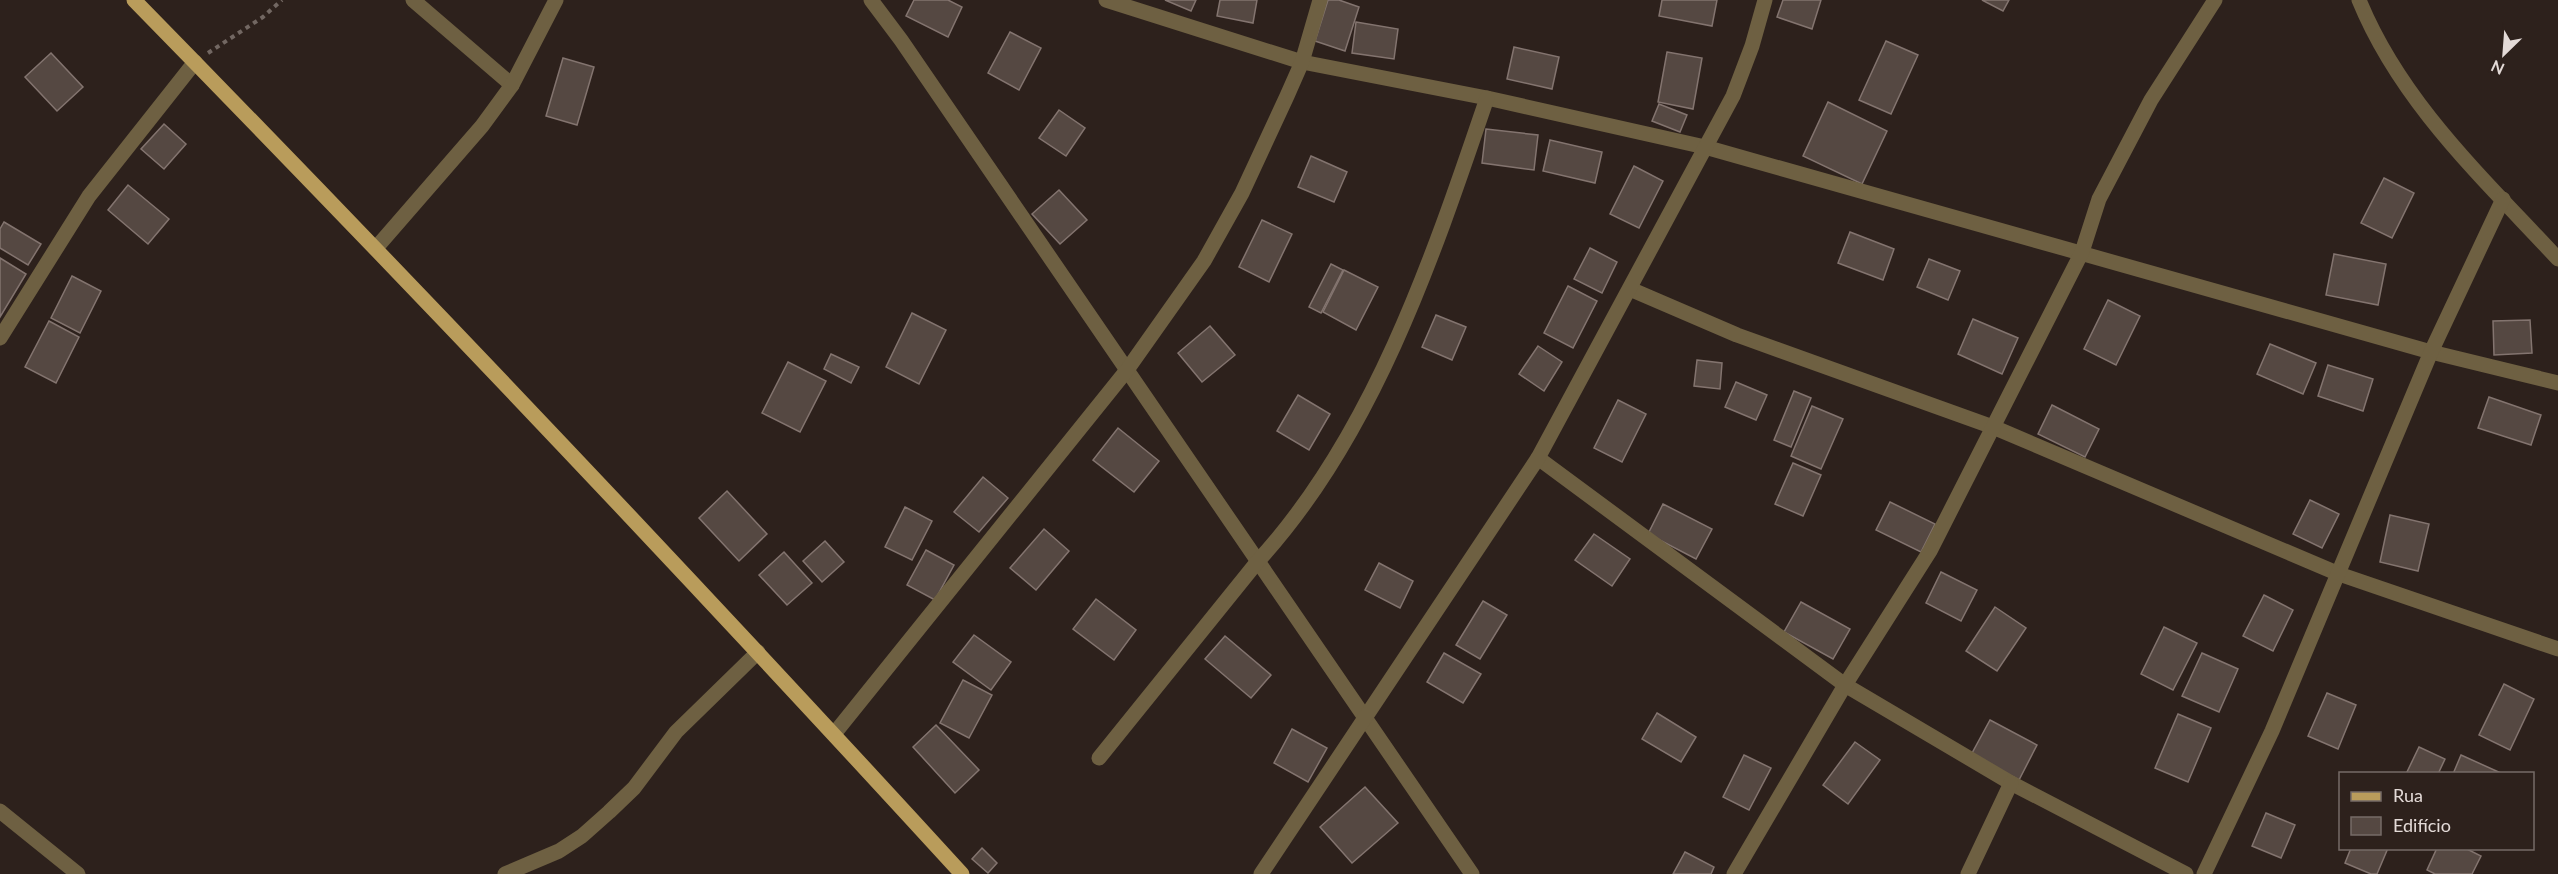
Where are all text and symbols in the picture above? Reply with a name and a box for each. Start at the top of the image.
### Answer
north arrow [2474,24,2534,84]
text: N [2488,57,2507,79]
legend [2339,772,2534,850]
text: Rua [2393,784,2423,806]
text: Edifício [2393,814,2451,836]

